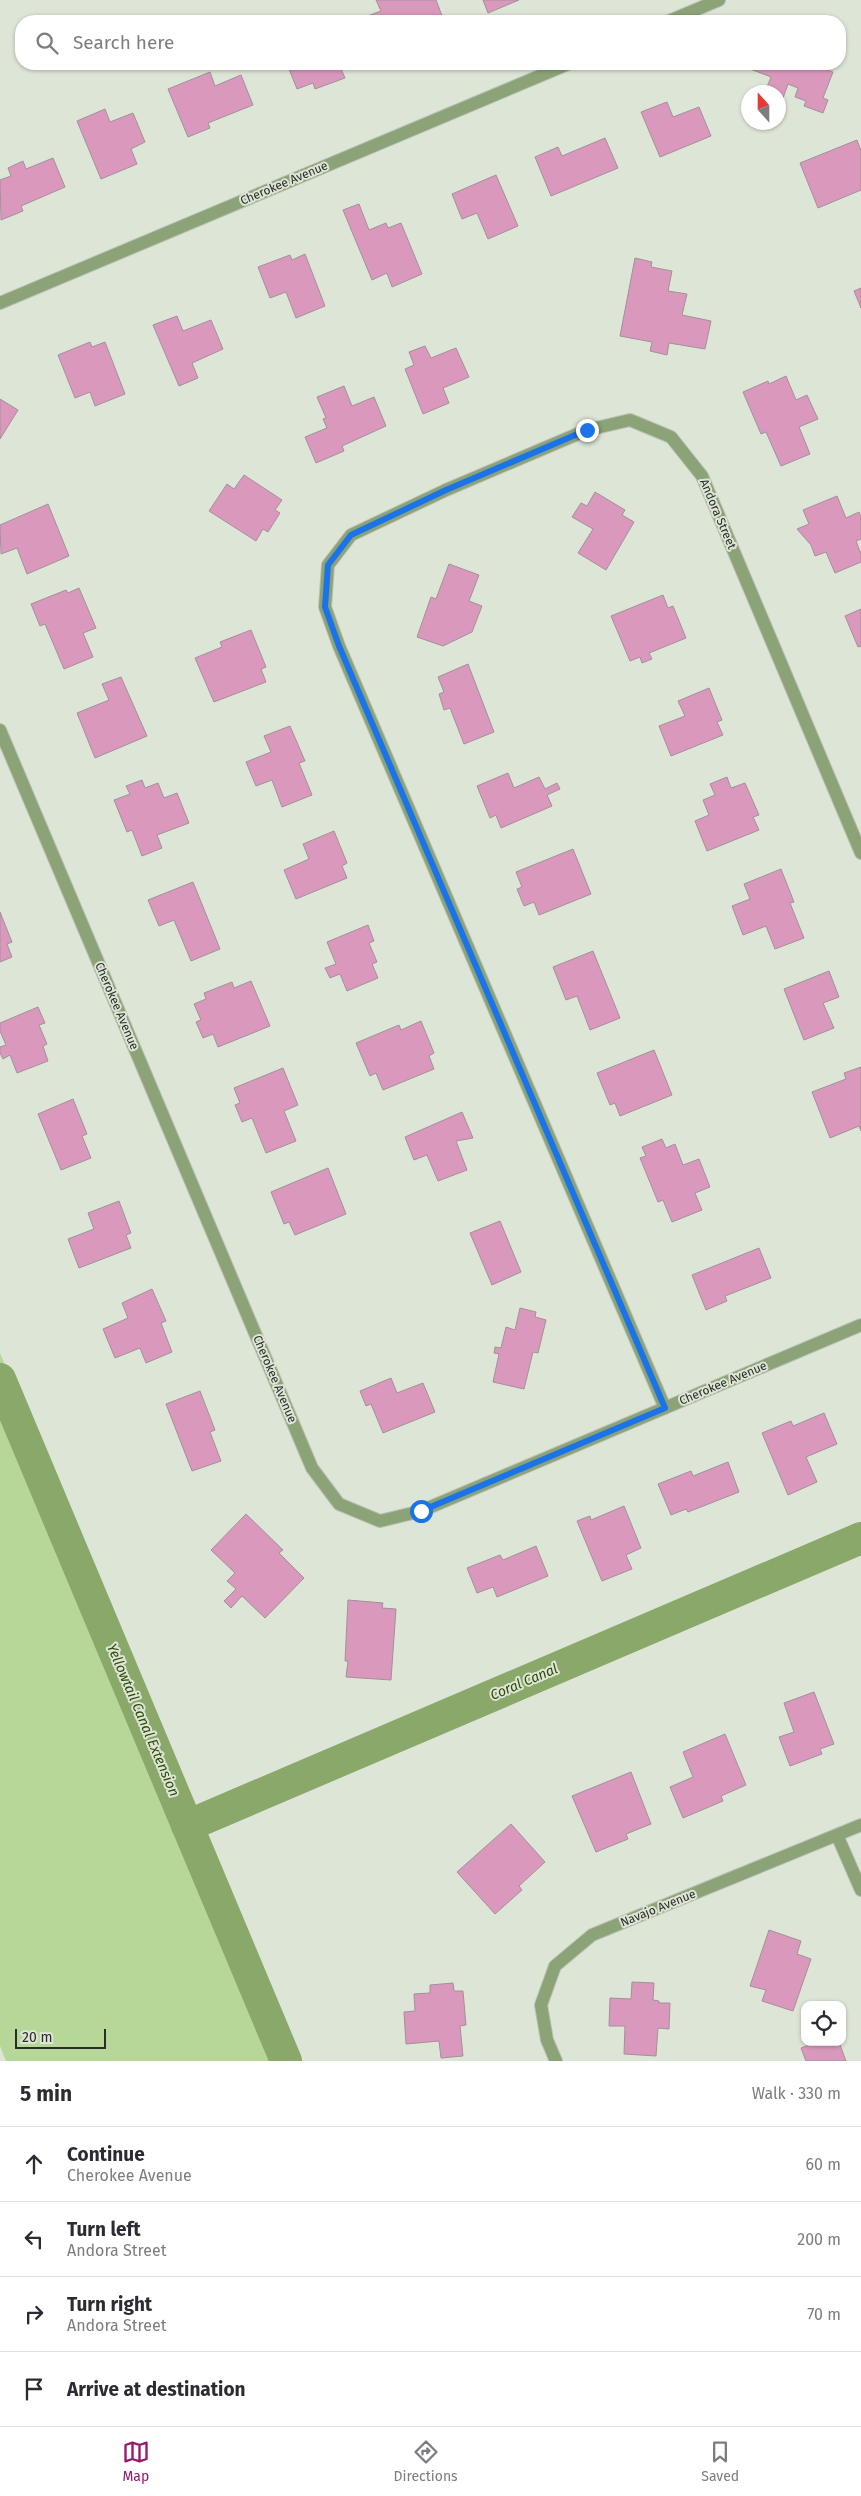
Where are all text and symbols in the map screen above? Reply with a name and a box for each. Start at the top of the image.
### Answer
search box [15,15,846,70]
icon: search [33,29,61,57]
text: Search here [73,31,174,54]
north arrow [741,85,786,130]
street label: Cherokee Avenue [238,158,330,208]
route end [576,419,599,442]
street label: Andora Street [697,477,739,552]
street label: Cherokee Avenue [92,960,142,1052]
street label: Cherokee Avenue [250,1333,300,1425]
street label: Cherokee Avenue [677,1358,769,1408]
route start [410,1500,433,1523]
water label: Yellowtail Canal Extension [103,1641,183,1799]
water label: Coral Canal [488,1660,560,1704]
street label: Navajo Avenue [618,1887,698,1929]
map controls [801,2001,846,2046]
button: locate [801,2001,846,2046]
scale bar [15,2026,106,2049]
text: 20 m [22,2029,52,2046]
text: 5 min [20,2081,72,2107]
text: Walk · 330 m [752,2084,841,2103]
text: Continue [67,2143,145,2166]
icon: ahead [20,2150,48,2178]
text: 60 m [806,2155,841,2174]
text: Cherokee Avenue [67,2166,192,2185]
text: Turn left [67,2218,141,2241]
icon: left [20,2225,48,2253]
text: 200 m [797,2230,841,2249]
text: Andora Street [67,2241,166,2260]
text: Turn right [67,2293,152,2316]
icon: right [20,2300,48,2328]
text: 70 m [807,2305,841,2324]
text: Andora Street [67,2316,166,2335]
icon: arrive [20,2375,48,2403]
text: Arrive at destination [67,2378,246,2401]
tab: Map [122,2438,150,2485]
tab: Directions [393,2438,458,2485]
tab: Saved [701,2438,739,2485]

